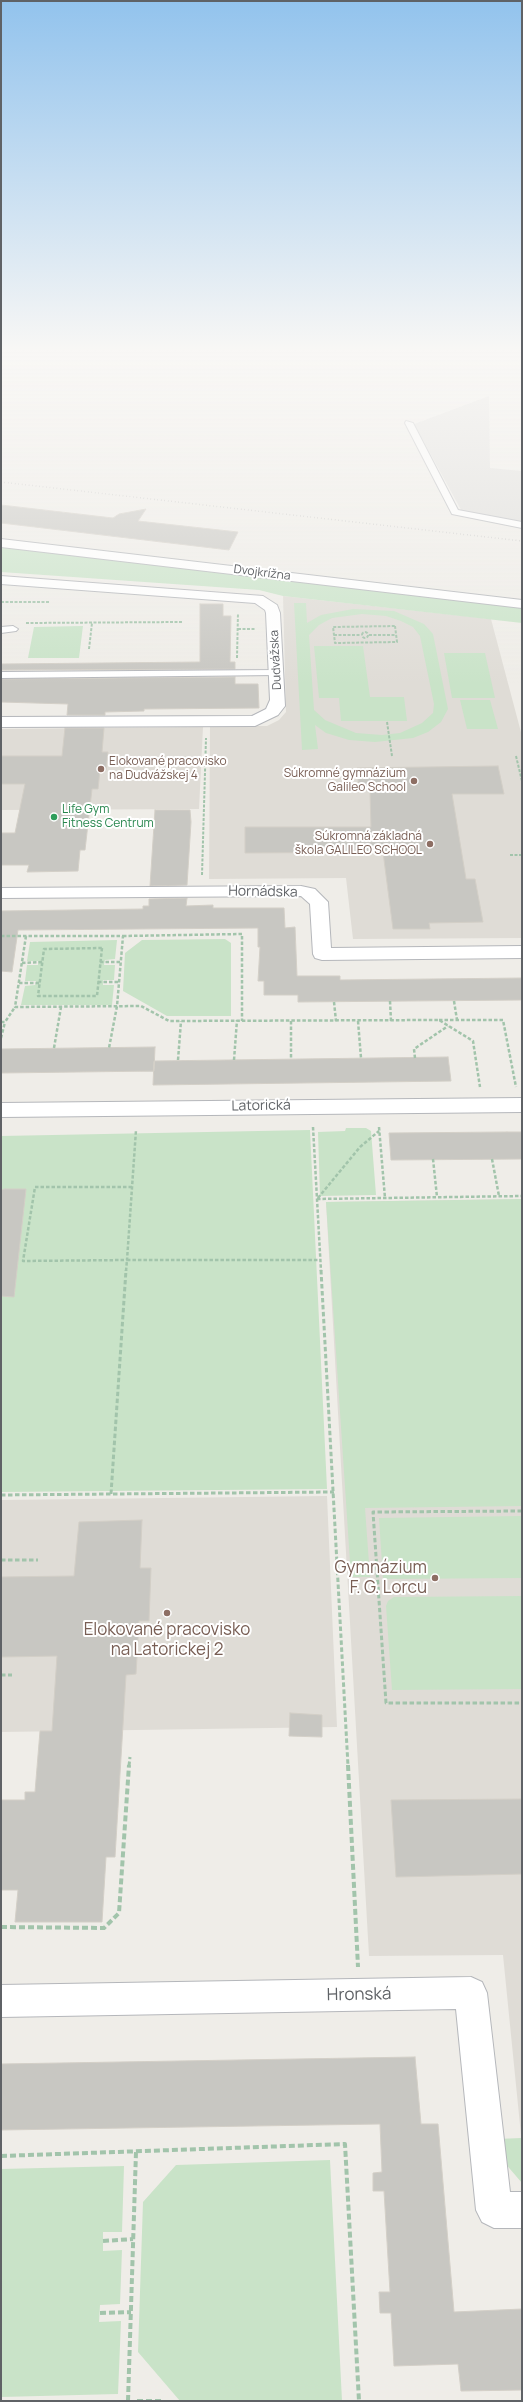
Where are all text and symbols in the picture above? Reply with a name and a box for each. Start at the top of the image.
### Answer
street label: Dvojkrížna [233,562,291,584]
street label: Dudvážska [267,630,285,690]
place label: Elokované pracovisko na Dudvážskej 4 [109,755,227,783]
marker: Elokované pracovisko na Dudvážskej 4 [96,764,106,774]
place label: Súkromné gymnázium Galileo School [284,767,406,795]
marker: Súkromné gymnázium Galileo School [409,776,419,786]
place label: Life Gym Fitness Centrum [62,803,154,831]
marker: Life Gym Fitness Centrum [49,812,59,822]
place label: Súkromná základná škola GALILEO SCHOOL [295,830,422,858]
marker: Súkromná základná škola GALILEO SCHOOL [425,839,435,849]
street label: Hornádska [228,883,298,901]
street label: Latorická [231,1097,291,1115]
place label: Gymnázium F. G. Lorcu [335,1558,427,1598]
marker: Gymnázium F. G. Lorcu [430,1573,440,1583]
marker: Elokované pracovisko na Latorickej 2 [162,1608,172,1618]
place label: Elokované pracovisko na Latorickej 2 [84,1620,250,1660]
street label: Hronská [327,1984,391,2006]

